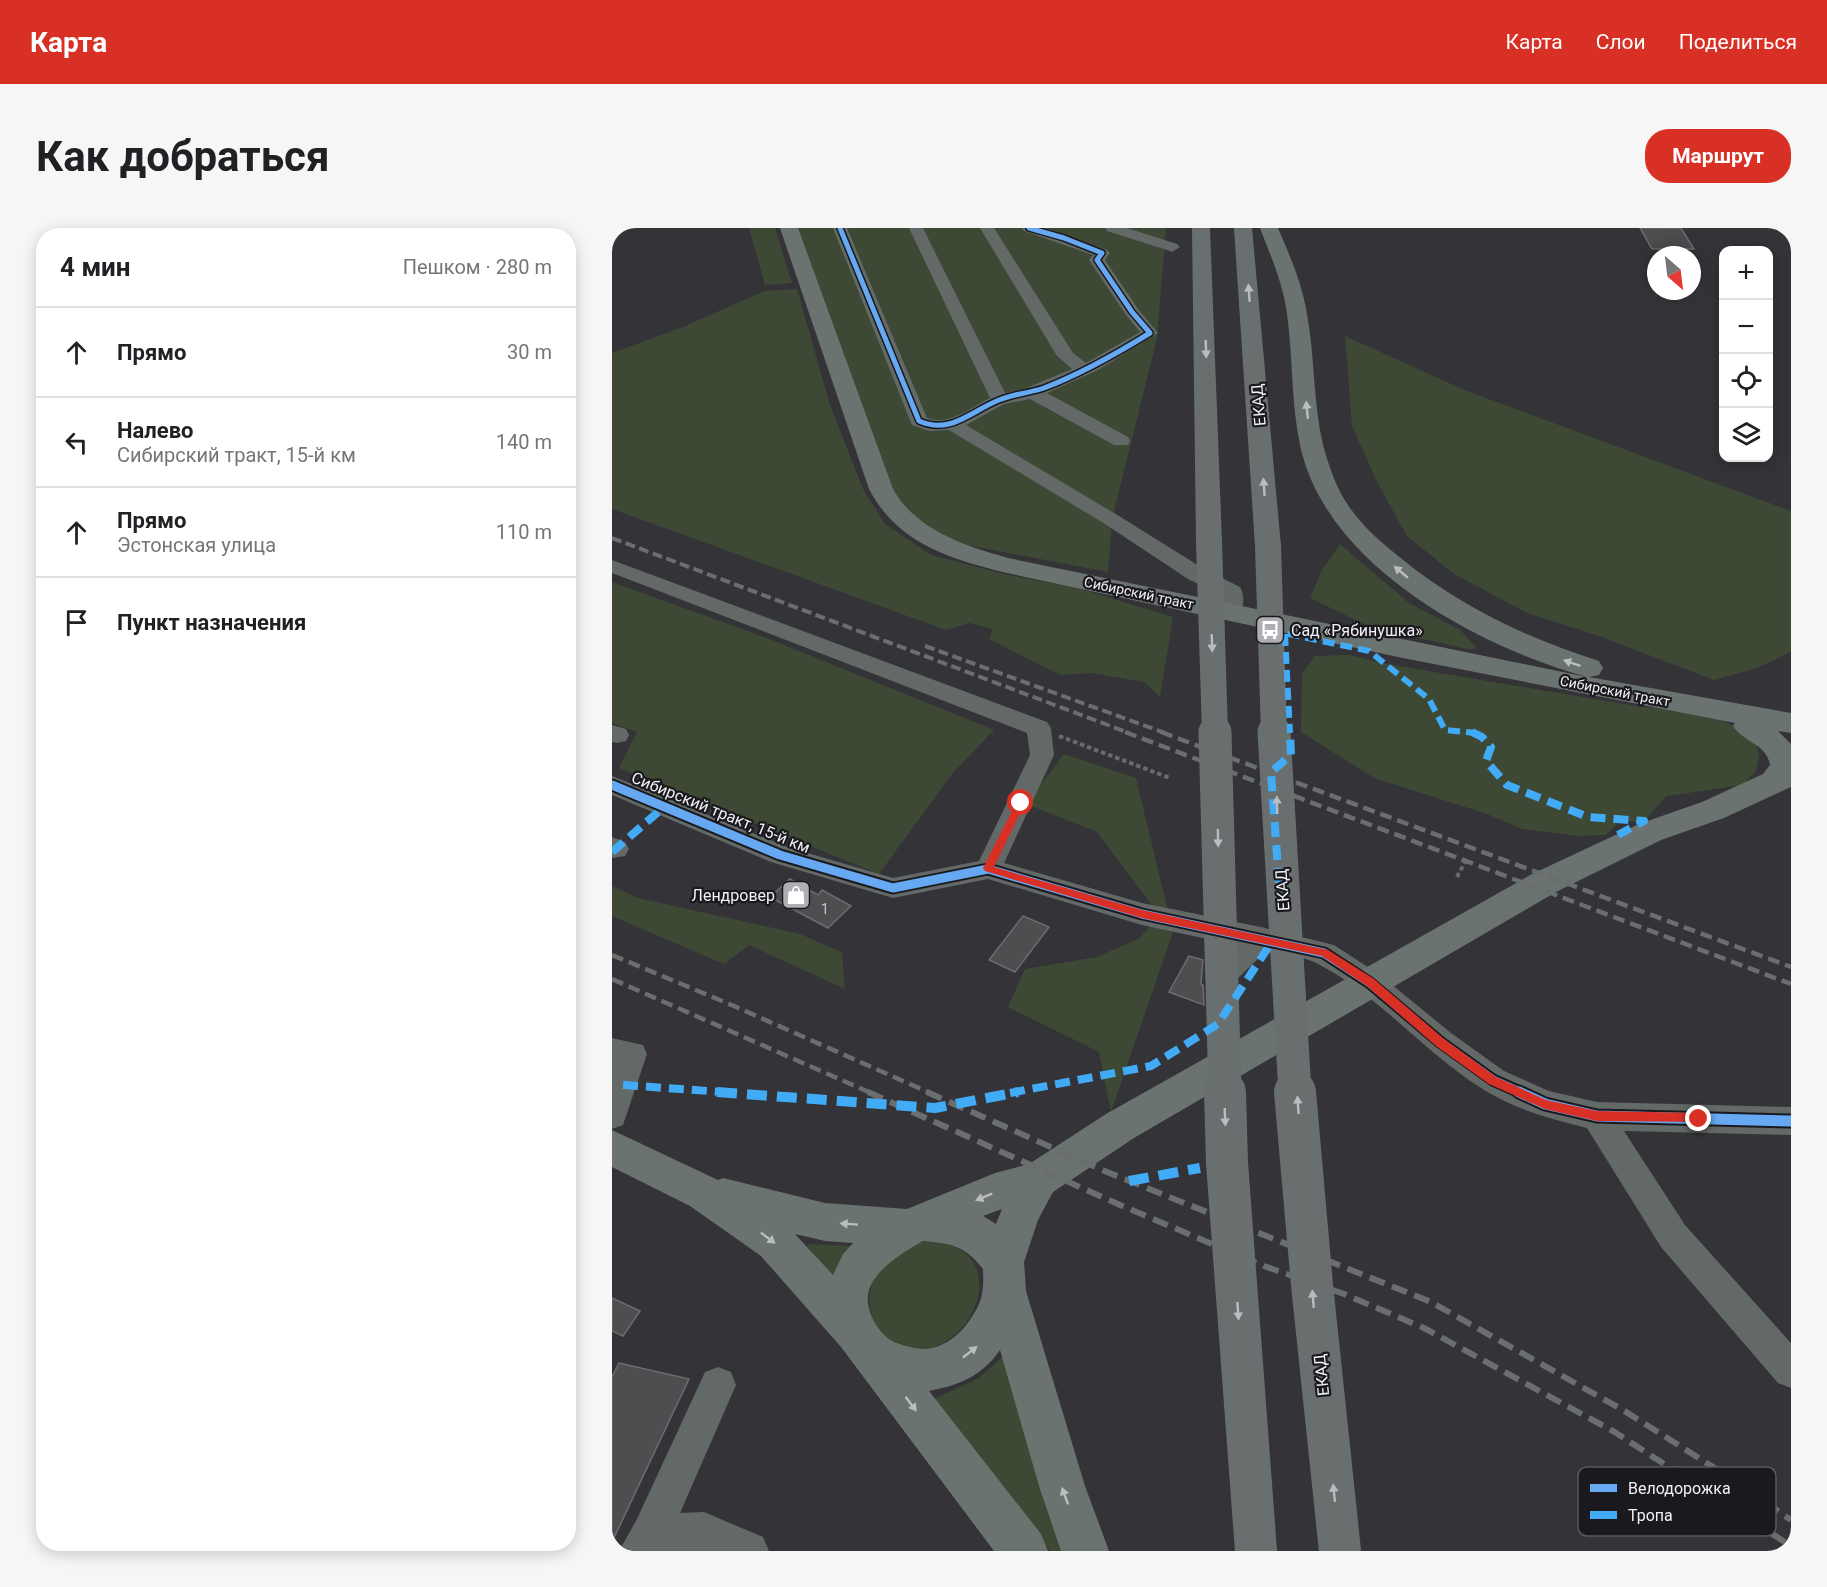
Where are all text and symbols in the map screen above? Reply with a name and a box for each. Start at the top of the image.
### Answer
text: Карта [30,26,107,59]
text: Карта [1506,30,1563,54]
text: Слои [1596,30,1646,54]
text: Поделиться [1679,30,1797,54]
button: Маршрут [1645,129,1791,183]
text: Как добраться [36,132,330,181]
north arrow [1647,246,1701,300]
map controls [1719,246,1773,462]
button: + [1719,246,1773,300]
text: 4 мин [60,252,131,282]
text: Пешком · 280 m [403,255,552,279]
one-way arrow [1244,283,1254,302]
button: − [1719,300,1773,354]
icon: ahead [60,336,93,369]
text: Прямо [117,340,186,365]
text: 30 m [507,340,552,364]
one-way arrow [1201,340,1211,359]
button: locate [1719,354,1773,408]
street label: ЕКАД [1247,383,1270,427]
one-way arrow [1302,400,1312,419]
button: layers [1719,408,1773,462]
text: Налево [117,418,194,443]
icon: left [60,426,93,459]
text: 140 m [496,430,552,454]
text: Сибирский тракт, 15-й км [117,443,356,467]
one-way arrow [1259,478,1268,497]
text: Прямо [117,508,186,533]
icon: ahead [60,516,93,549]
text: 110 m [496,520,552,544]
text: Эстонская улица [117,533,276,557]
one-way arrow [1393,566,1409,579]
street label: Сибирский тракт [1083,574,1196,613]
icon: arrive [60,606,93,639]
text: Пункт назначения [117,610,306,635]
bus stop icon: Сад «Рябинушка» [1254,614,1286,646]
place label: Сад «Рябинушка» [1291,621,1423,640]
one-way arrow [1208,633,1217,652]
one-way arrow [1563,657,1581,667]
street label: Сибирский тракт [1559,672,1672,710]
street label: Сибирский тракт, 15-й км [629,768,813,857]
route start [1007,789,1033,815]
one-way arrow [1273,796,1282,815]
one-way arrow [1213,828,1223,847]
street label: ЕКАД [1272,868,1293,912]
shop icon: Лендровер [780,879,812,911]
place label: Лендровер [692,886,775,905]
house number: 1 [821,901,829,917]
one-way arrow [1293,1095,1302,1114]
route end [1685,1105,1711,1131]
one-way arrow [1221,1107,1230,1126]
one-way arrow [974,1192,992,1202]
one-way arrow [839,1219,858,1228]
one-way arrow [761,1232,776,1244]
one-way arrow [1308,1289,1318,1308]
one-way arrow [1233,1302,1243,1321]
one-way arrow [962,1346,977,1358]
street label: ЕКАД [1310,1353,1333,1397]
one-way arrow [905,1396,918,1412]
legend [1578,1467,1776,1536]
text: Велодорожка [1628,1479,1731,1498]
one-way arrow [1329,1483,1339,1502]
one-way arrow [1060,1487,1070,1505]
text: Тропа [1628,1506,1673,1525]

